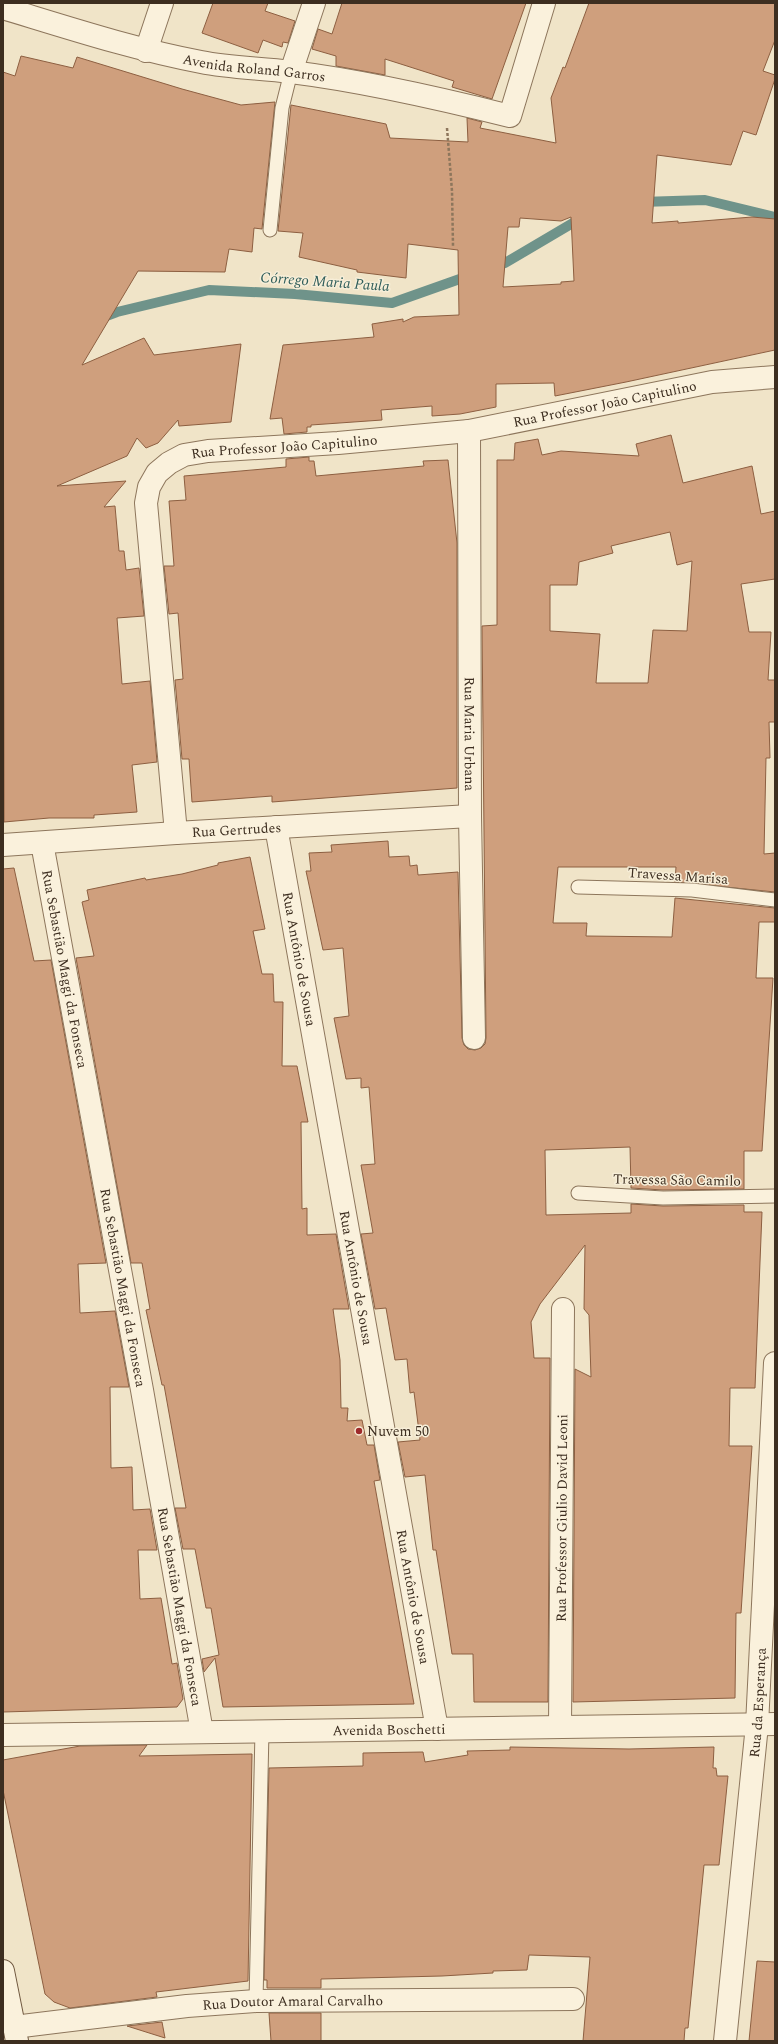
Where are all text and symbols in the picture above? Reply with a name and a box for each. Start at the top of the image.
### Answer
street label: Avenida Roland Garros [181,48,327,87]
water label: Córrego Maria Paula [260,266,391,298]
street label: Rua Professor João Capitulino [511,375,698,432]
street label: Rua Professor João Capitulino [189,429,378,464]
street label: Rua Maria Urbana [459,677,480,791]
street label: Rua Gertrudes [191,816,282,843]
street label: Travessa Marisa [627,862,729,890]
street label: Rua Sebastião Maggi da Fonseca [37,868,94,1070]
street label: Rua Antônio de Sousa [277,890,322,1028]
street label: Travessa São Camilo [613,1168,741,1192]
street label: Rua Sebastião Maggi da Fonseca [95,1187,152,1389]
street label: Rua Antônio de Sousa [334,1209,379,1347]
street label: Rua Professor Giulio David Leoni [550,1414,573,1622]
place label: Nuvem 50 [367,1421,429,1442]
marker: Nuvem 50 [354,1426,364,1436]
street label: Rua Sebastião Maggi da Fonseca [152,1506,208,1708]
street label: Rua Antônio de Sousa [391,1528,436,1666]
street label: Rua da Esperança [743,1647,771,1758]
street label: Avenida Boschetti [332,1718,446,1741]
street label: Rua Doutor Amaral Carvalho [202,1990,383,2015]

